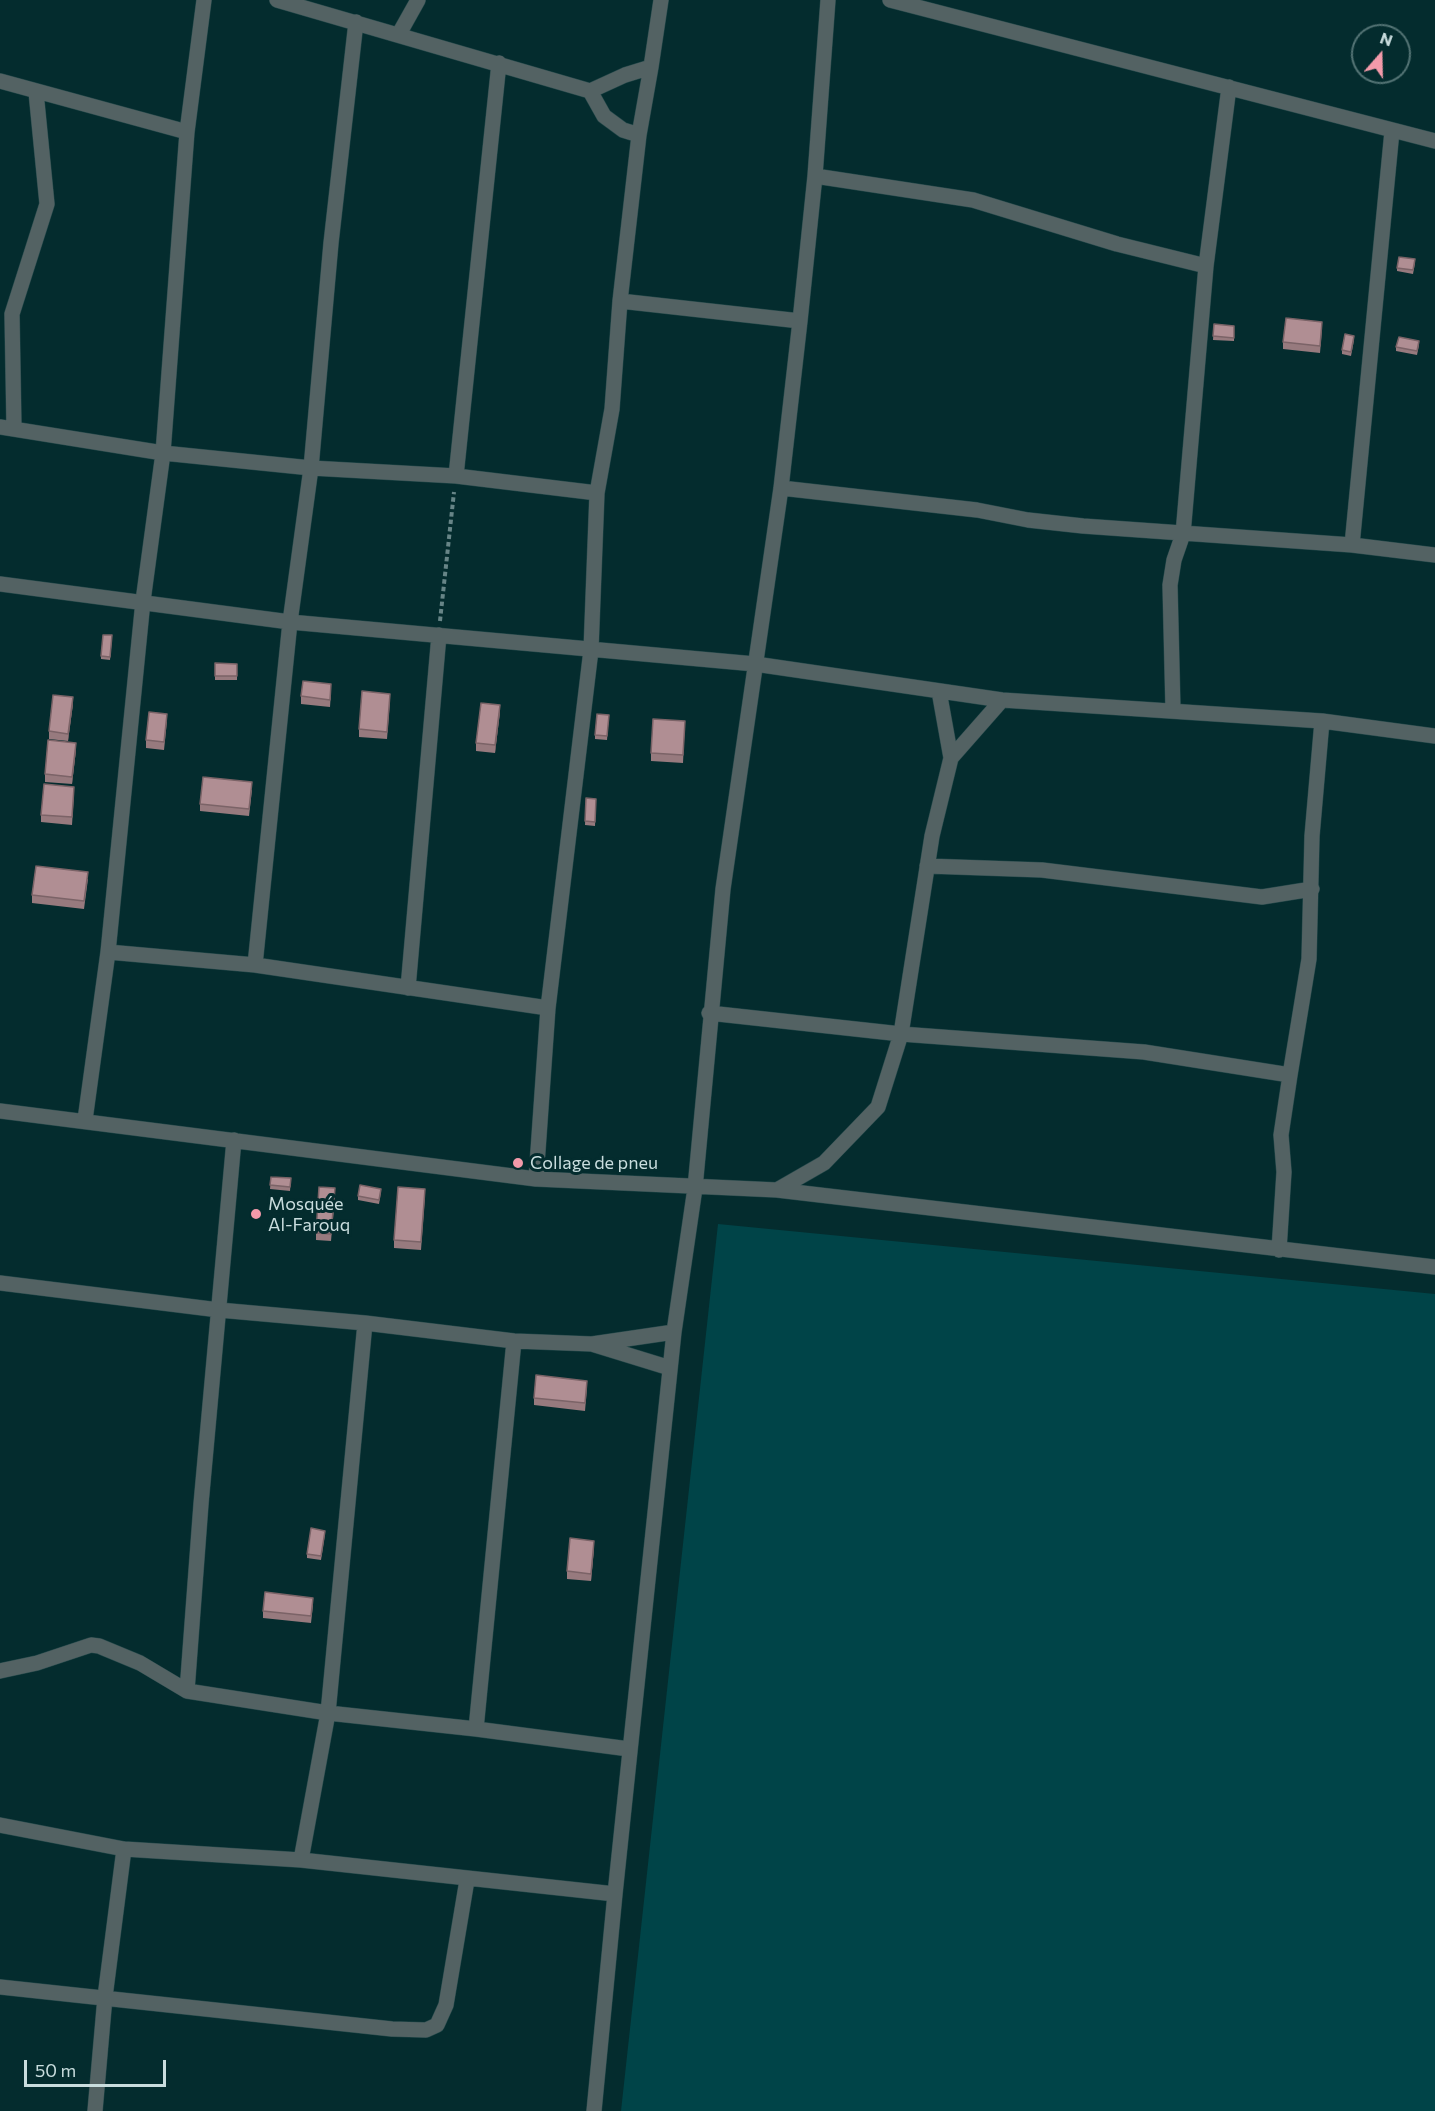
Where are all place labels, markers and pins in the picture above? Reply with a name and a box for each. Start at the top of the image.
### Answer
place label: Collage de pneu [530,1152,658,1174]
marker: Collage de pneu [511,1156,525,1170]
place label: Mosquée Al-Farouq [268,1193,350,1236]
marker: Mosquée Al-Farouq [249,1207,263,1221]

